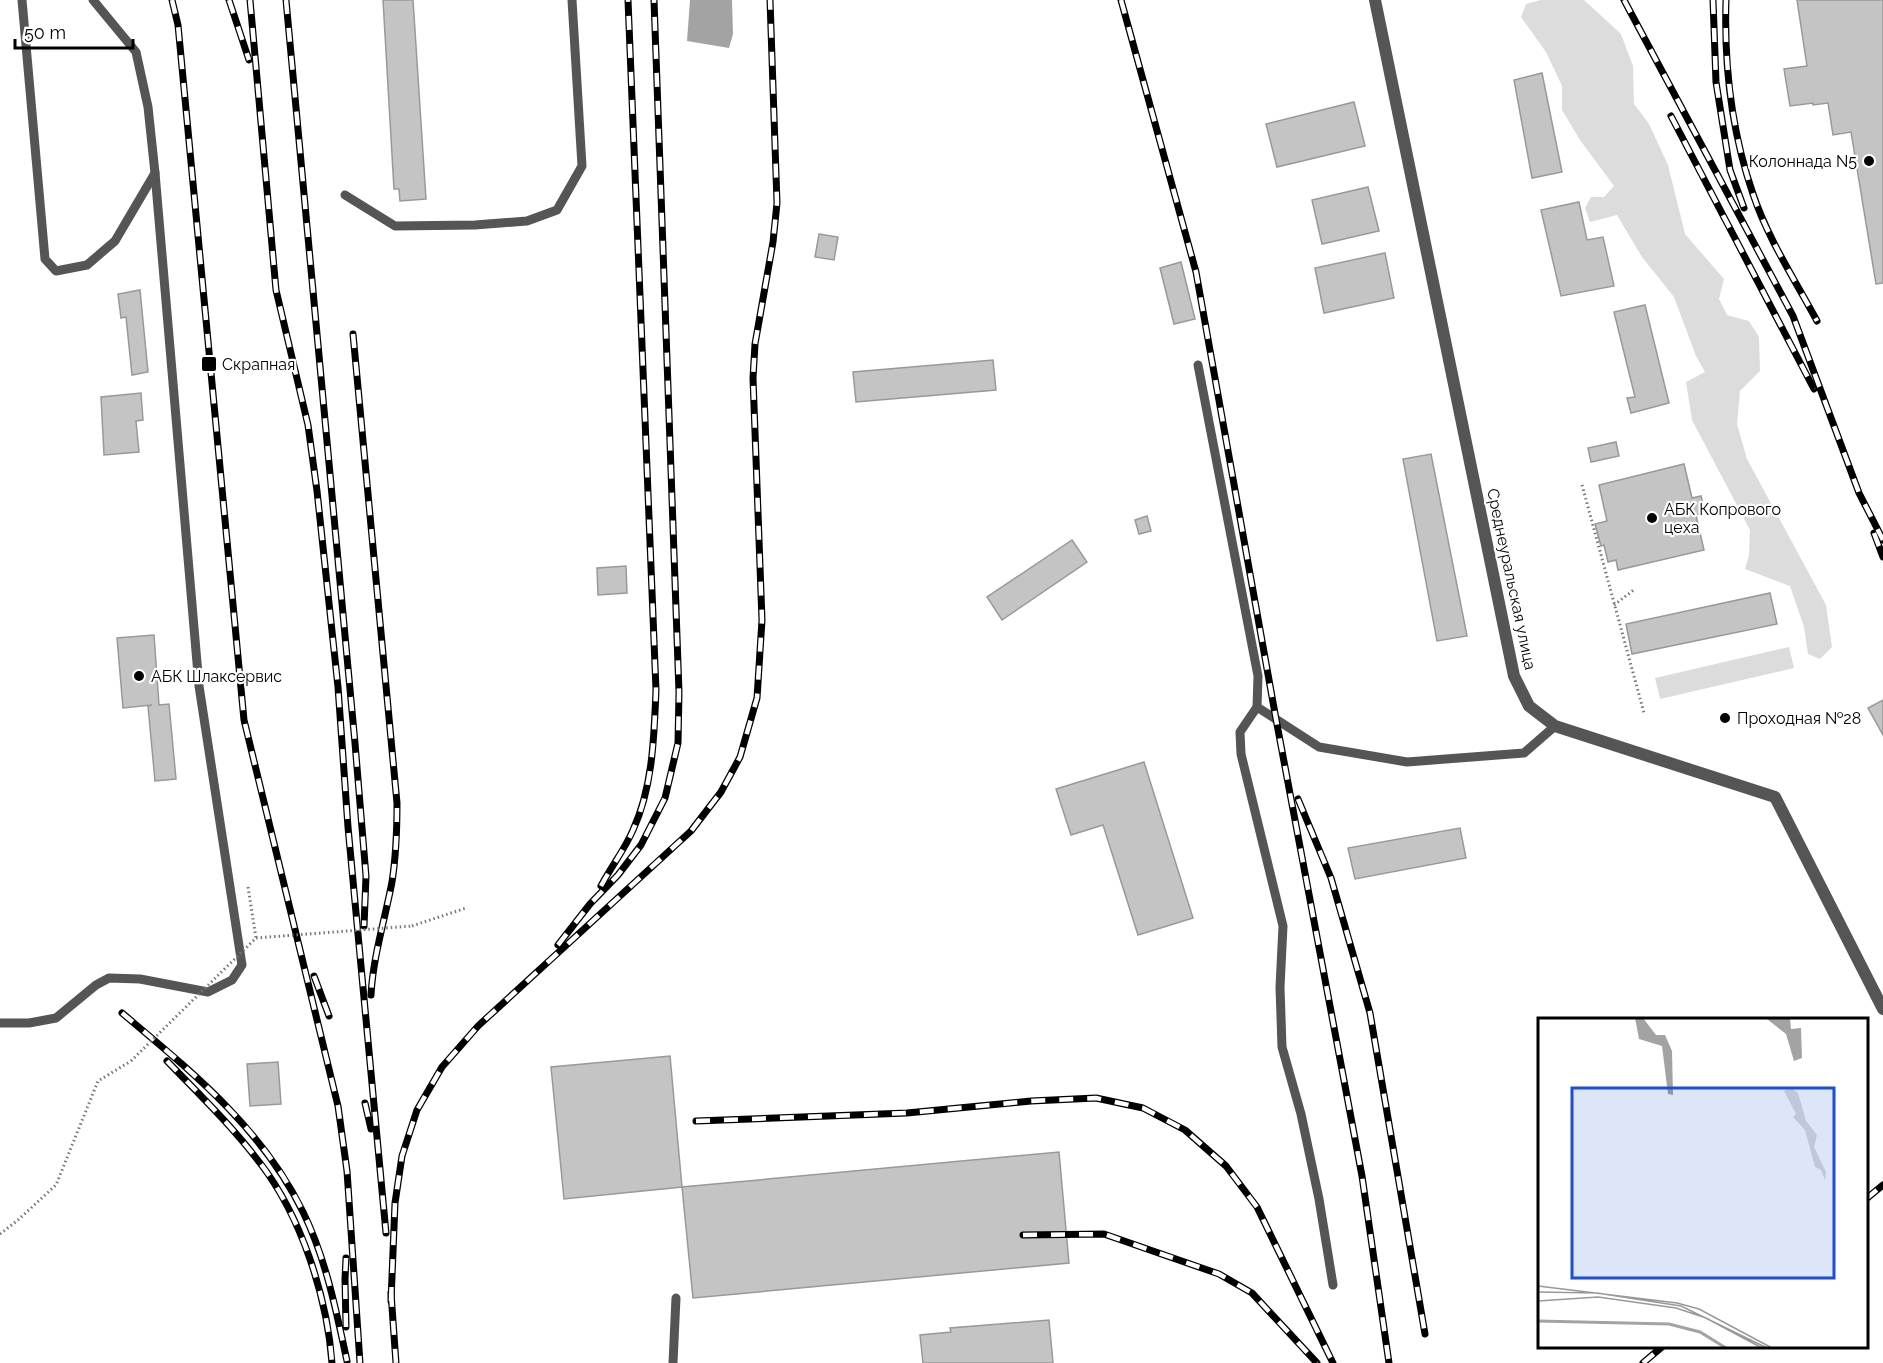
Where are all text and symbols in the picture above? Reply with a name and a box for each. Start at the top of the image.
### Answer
scale bar [15,12,134,50]
text: 50 m [24,22,66,43]
place label: Колоннада N5 [1749,152,1857,171]
marker: Колоннада N5 [1862,154,1876,168]
marker: Скрапная [200,355,218,373]
place label: Скрапная [222,355,295,374]
street label: Среднеуральская улица [1483,487,1540,672]
place label: АБК Копрового цеха [1664,500,1781,537]
marker: АБК Копрового цеха [1645,511,1659,525]
place label: АБК Шлаксервис [151,667,282,686]
marker: АБК Шлаксервис [132,669,146,683]
place label: Проходная №28 [1737,709,1861,728]
marker: Проходная №28 [1718,711,1732,725]
inset map [1538,1018,1868,1348]

